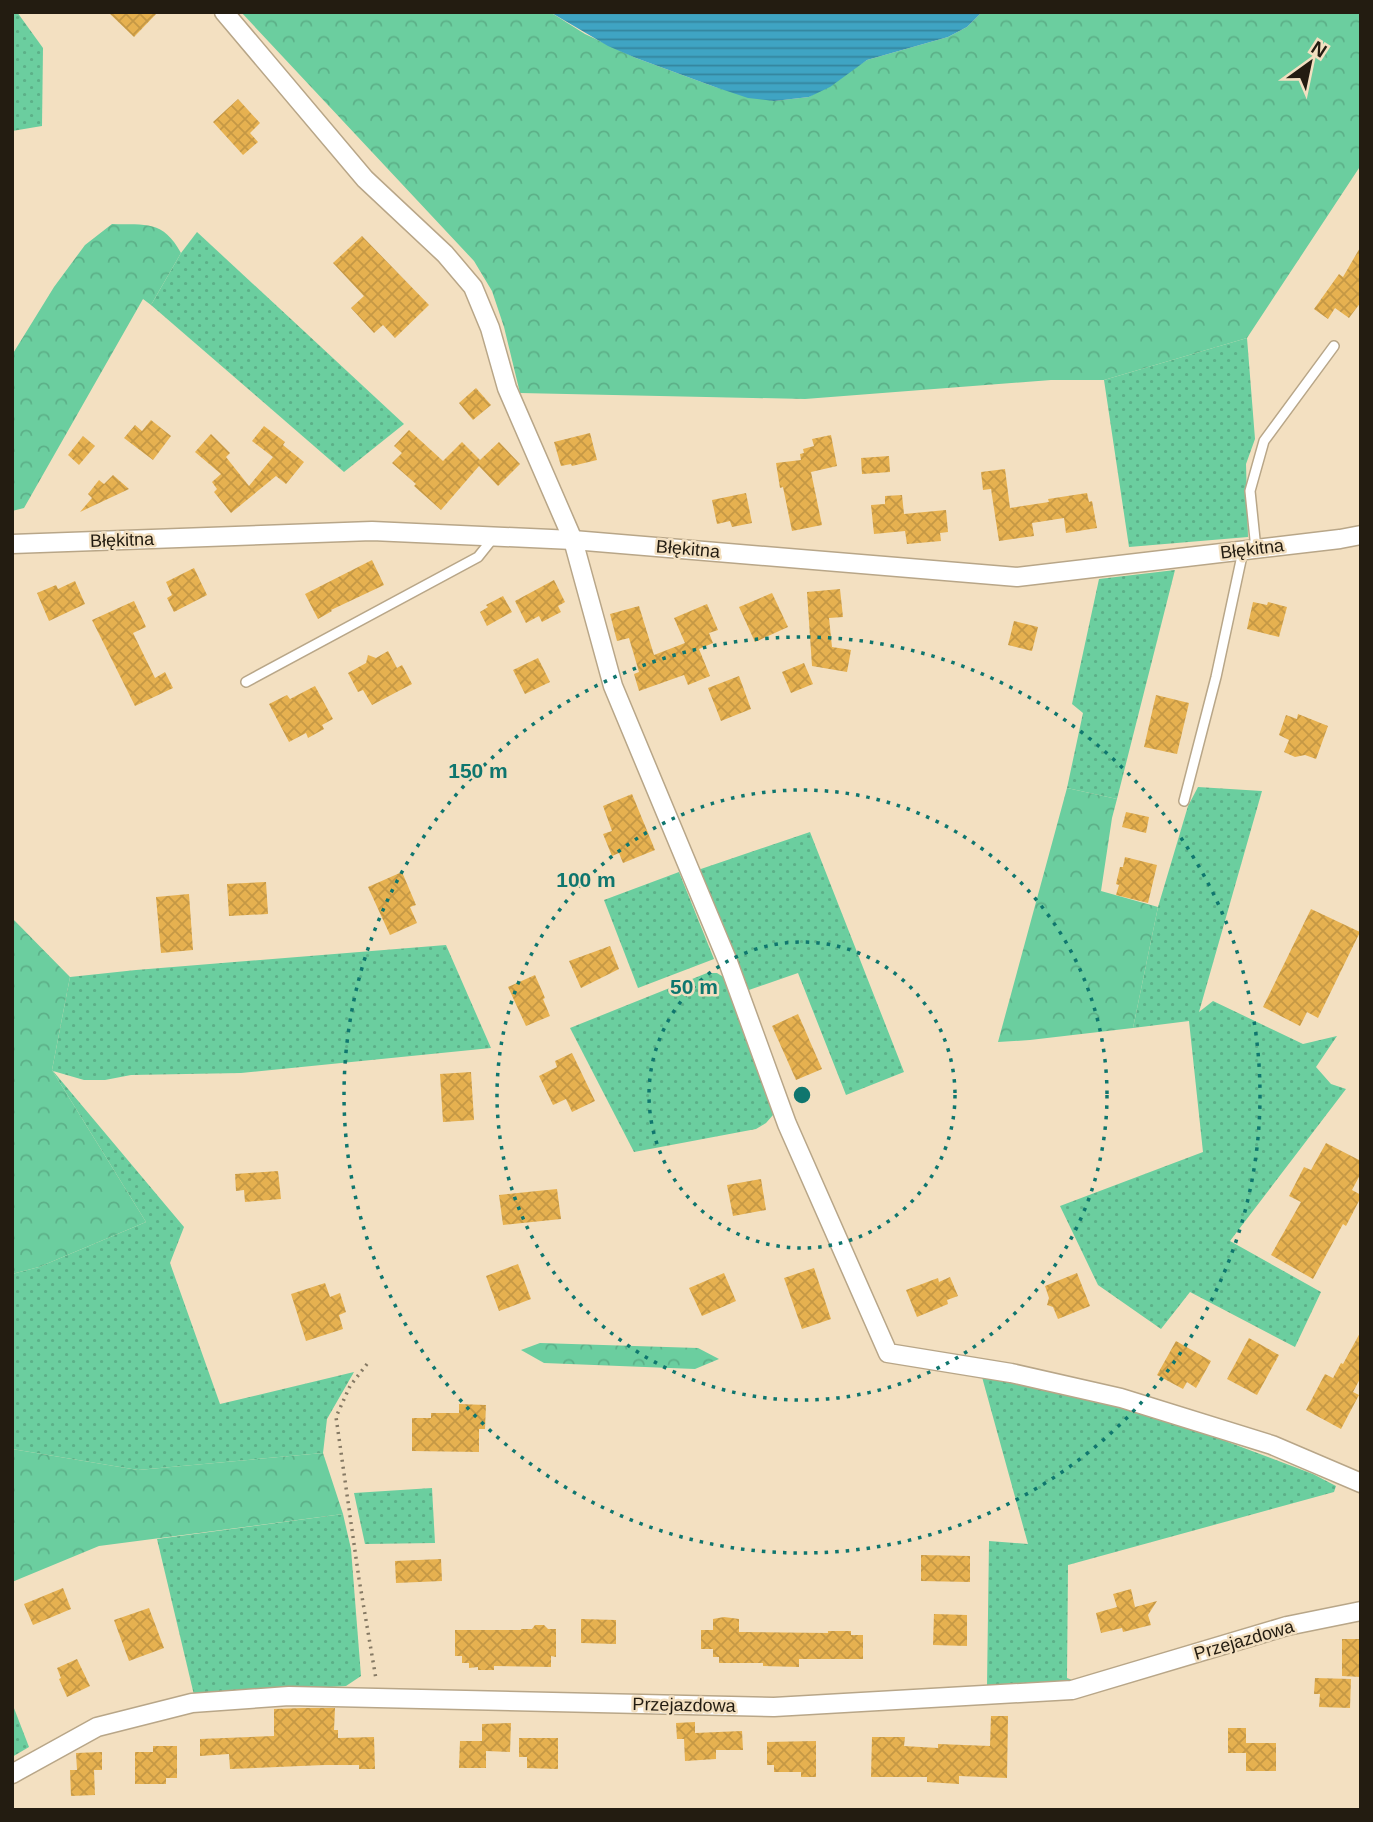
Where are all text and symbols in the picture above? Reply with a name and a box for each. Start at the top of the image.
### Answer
north arrow [1275,28,1345,98]
text: N [1308,37,1330,62]
street label: Błękitna [90,529,155,551]
street label: Błękitna [1219,535,1286,563]
street label: Błękitna [655,536,722,562]
text: 150 m [448,759,508,782]
text: 100 m [556,868,616,891]
text: 50 m [670,975,718,998]
centre of rings [790,1083,814,1107]
street label: Przejazdowa [1192,1616,1297,1664]
street label: Przejazdowa [632,1694,737,1716]

